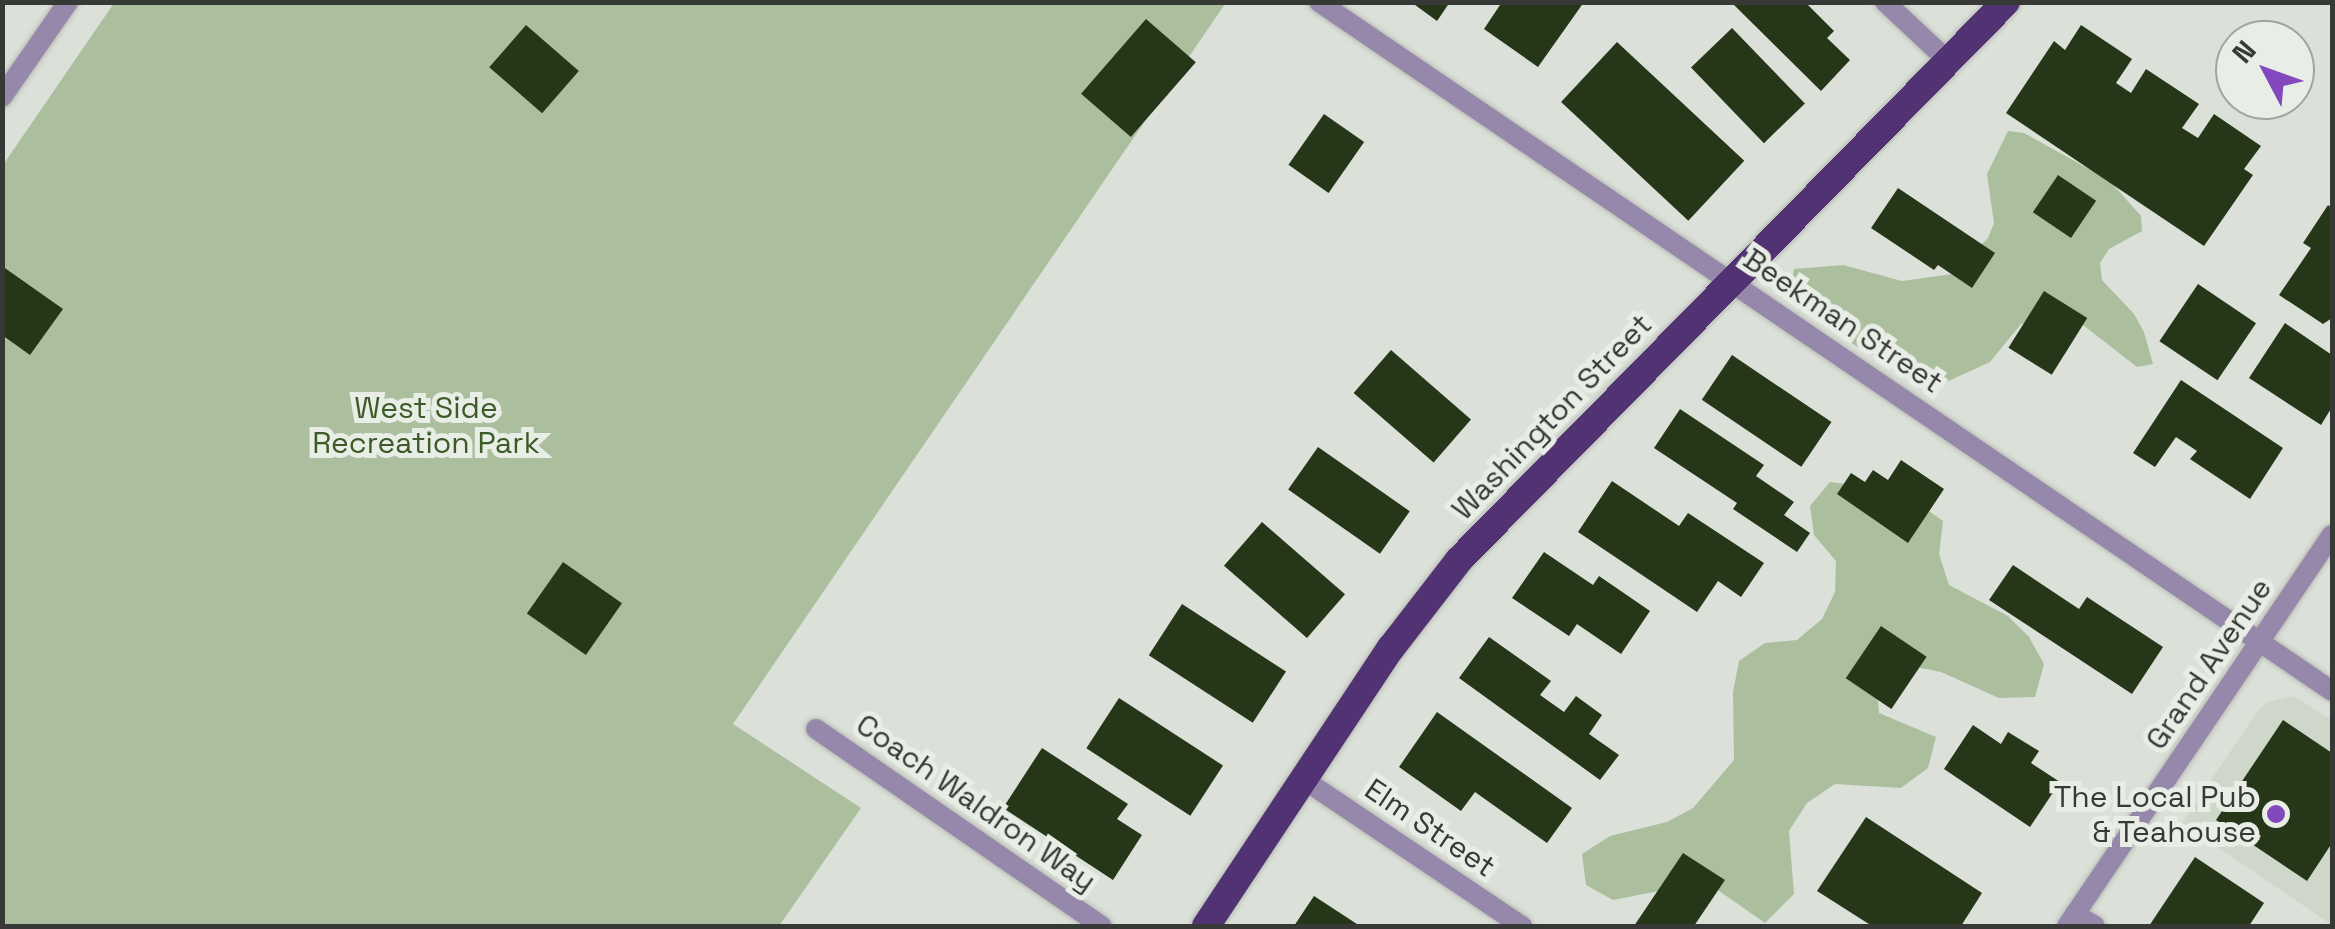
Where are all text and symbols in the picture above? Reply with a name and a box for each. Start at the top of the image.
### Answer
north arrow [2215,20,2315,120]
text: N [2224,33,2264,71]
street label: Beekman Street [1737,241,1949,401]
street label: Washington Street [1445,307,1659,527]
park label: West Side Recreation Park [312,390,540,460]
street label: Grand Avenue [2138,571,2280,757]
street label: Coach Waldron Way [849,706,1103,900]
street label: Elm Street [1358,771,1502,885]
place label: The Local Pub & Teahouse [2054,779,2256,850]
marker: The Local Pub & Teahouse [2265,803,2287,825]

